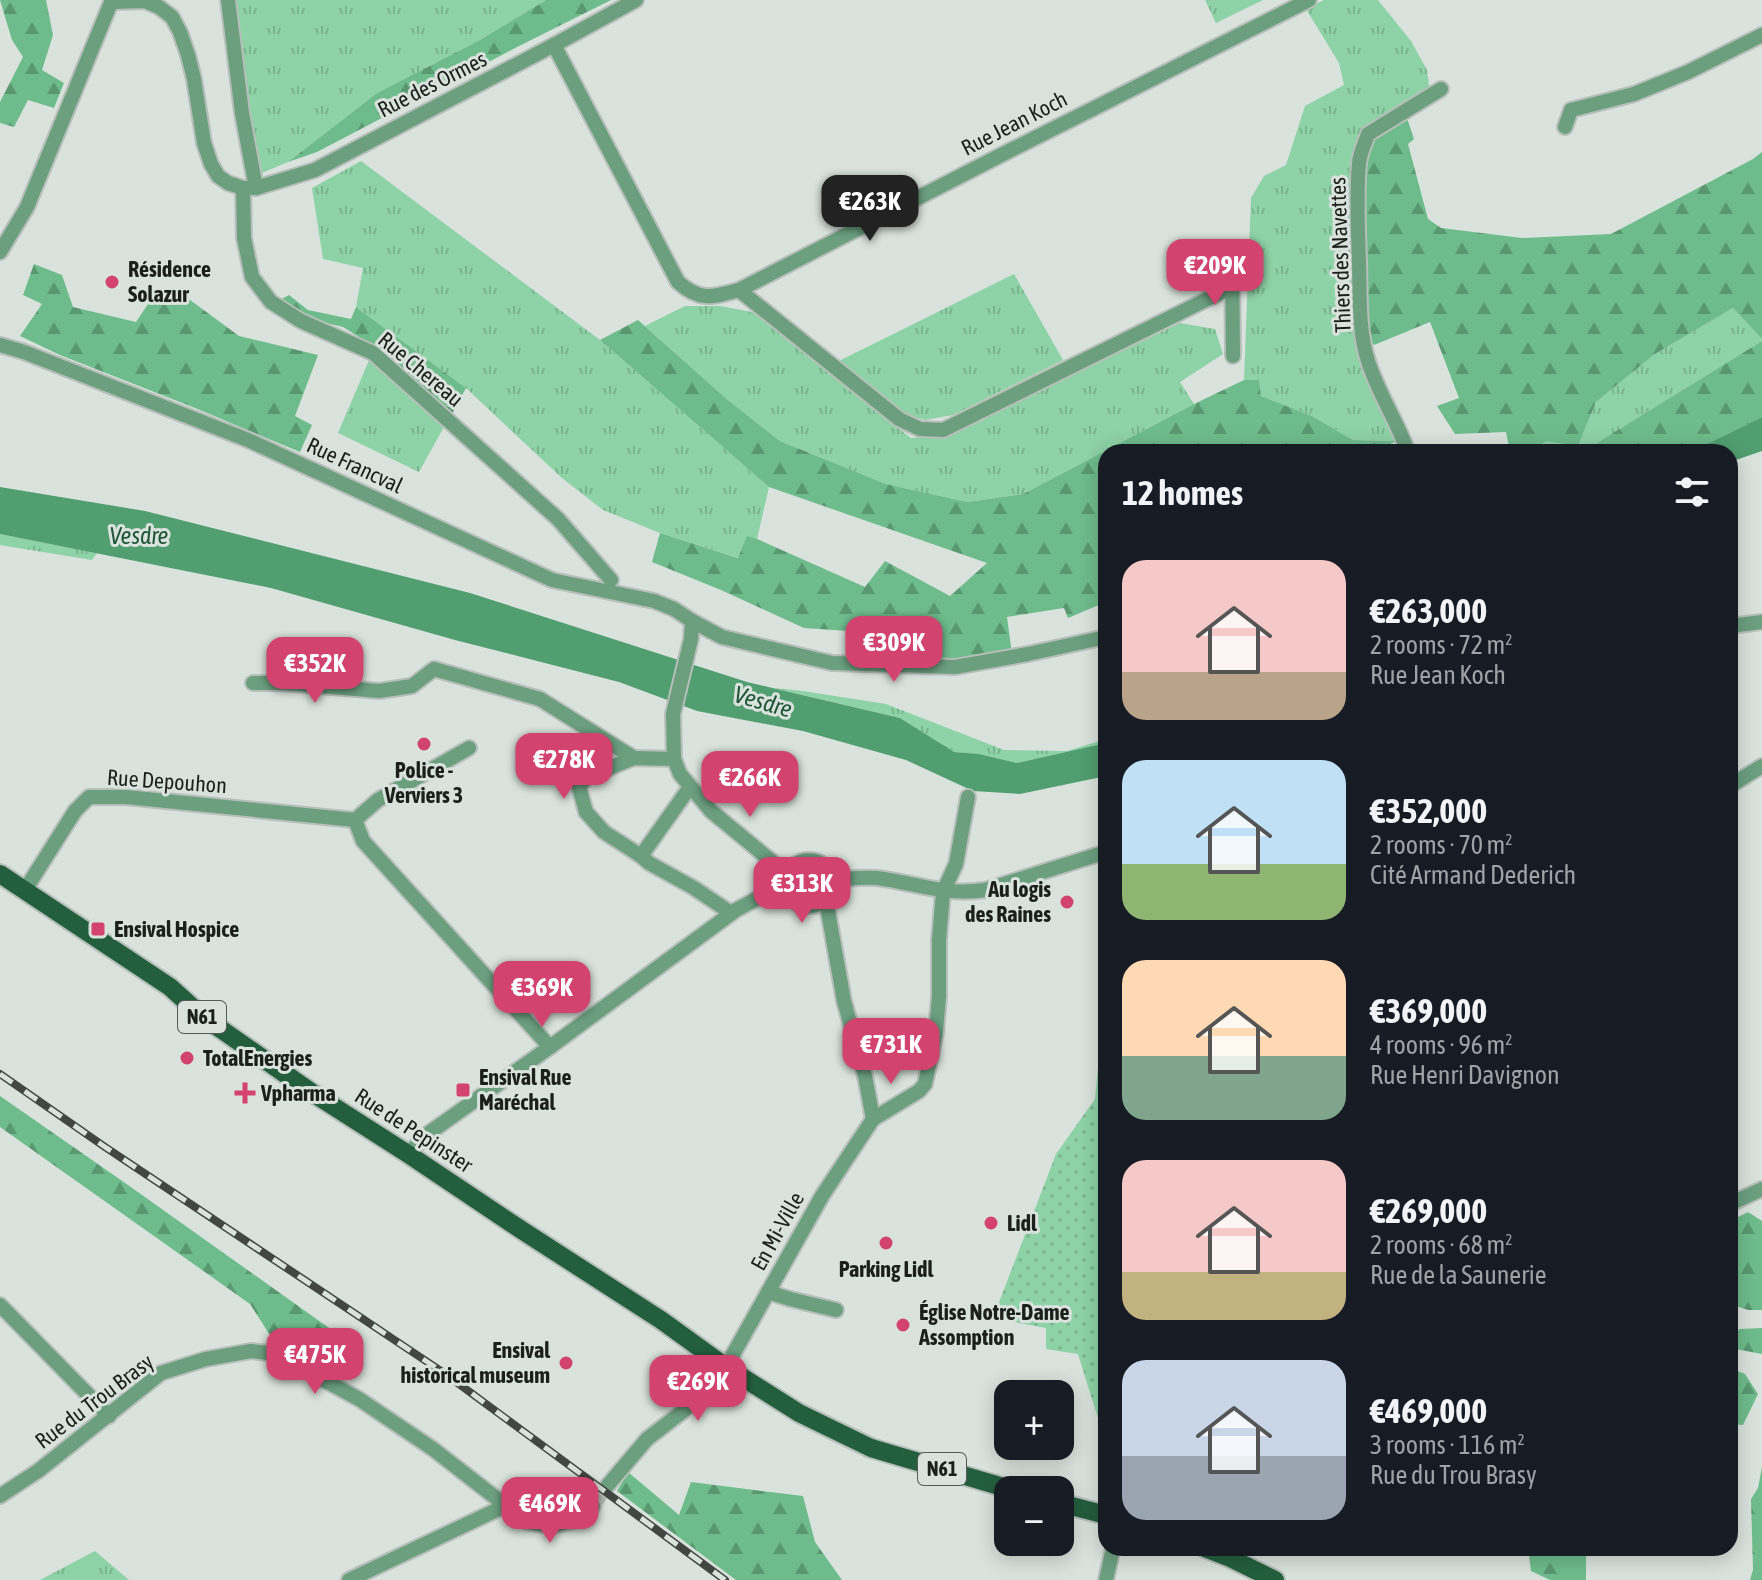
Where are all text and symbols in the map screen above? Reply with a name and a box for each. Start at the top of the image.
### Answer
street label: Rue des Ormes [373,45,491,123]
street label: Rue Jean Koch [957,85,1071,161]
pin: €263K [814,175,926,243]
street label: Thiers des Navettes [1324,177,1356,333]
text: €263K [839,186,901,216]
pin: €209K [1159,239,1271,307]
text: €209K [1184,250,1246,280]
place label: Résidence Solazur [128,256,211,307]
marker: Résidence Solazur [103,273,121,291]
street label: Rue Chereau [373,326,469,412]
street label: Rue Francval [303,431,407,499]
icon: filters [1670,470,1714,514]
text: 12 homes [1122,473,1243,512]
water label: Vesdre [109,522,169,549]
text: €263,000 [1370,591,1487,630]
icon: home [1186,592,1282,688]
pin: €309K [838,616,950,684]
text: €309K [863,627,925,657]
text: 2 rooms · 72 m² [1370,630,1512,660]
pin: €352K [259,637,371,705]
text: €352K [284,648,346,678]
text: Rue Jean Koch [1370,660,1506,690]
water label: Vesdre [731,680,795,723]
pin: €278K [508,733,620,801]
marker: Police - Verviers 3 [415,735,433,753]
text: €278K [533,744,595,774]
pin: €266K [694,751,806,819]
place label: Police - Verviers 3 [384,757,463,808]
text: €266K [719,762,781,792]
street label: Rue Depouhon [106,764,228,798]
text: €352,000 [1370,791,1487,830]
icon: home [1186,792,1282,888]
text: 2 rooms · 70 m² [1370,830,1512,860]
pin: €313K [746,857,858,925]
text: Cité Armand Dederich [1370,860,1576,890]
text: €313K [771,868,833,898]
place label: Au logis des Raines [965,876,1051,927]
marker: Au logis des Raines [1058,893,1076,911]
place label: Ensival Hospice [114,916,239,942]
marker: Ensival Hospice [89,920,107,938]
pin: €369K [486,961,598,1029]
text: €369K [511,972,573,1002]
text: €369,000 [1370,991,1487,1030]
icon: home [1186,992,1282,1088]
road number: N61 [178,1001,226,1033]
pin: €731K [835,1018,947,1086]
text: €731K [860,1029,922,1059]
text: 4 rooms · 96 m² [1370,1030,1512,1060]
place label: TotalEnergies [203,1045,312,1071]
marker: TotalEnergies [178,1049,196,1067]
text: Rue Henri Davignon [1370,1060,1560,1090]
place label: Ensival Rue Maréchal [479,1064,571,1115]
place label: Vpharma [260,1080,336,1106]
marker: Ensival Rue Maréchal [454,1081,472,1099]
street label: Rue de Pepinster [350,1082,478,1178]
marker: Vpharma [236,1084,254,1102]
street label: En Mi-Ville [745,1187,809,1275]
text: €269,000 [1370,1191,1487,1230]
icon: home [1186,1192,1282,1288]
place label: Lidl [1007,1210,1038,1236]
marker: Lidl [982,1214,1000,1232]
text: 2 rooms · 68 m² [1370,1230,1512,1260]
marker: Parking Lidl [877,1234,895,1252]
place label: Parking Lidl [839,1256,935,1282]
text: Rue de la Saunerie [1370,1260,1547,1290]
place label: Église Notre-Dame Assomption [918,1299,1070,1350]
marker: Église Notre-Dame Assomption [894,1316,912,1334]
pin: €475K [259,1328,371,1396]
place label: Ensival historical museum [401,1337,551,1388]
text: €475K [284,1339,346,1369]
street label: Rue du Trou Brasy [30,1348,158,1454]
marker: Ensival historical museum [557,1354,575,1372]
pin: €269K [642,1355,754,1423]
text: €269K [667,1366,729,1396]
map controls [994,1380,1074,1556]
button: + [994,1380,1074,1460]
text: €469,000 [1370,1391,1487,1430]
icon: home [1186,1392,1282,1488]
text: 3 rooms · 116 m² [1370,1430,1525,1460]
road number: N61 [918,1453,966,1485]
text: Rue du Trou Brasy [1370,1460,1537,1490]
button: − [994,1476,1074,1556]
pin: €469K [494,1477,606,1545]
text: €469K [519,1488,581,1518]

